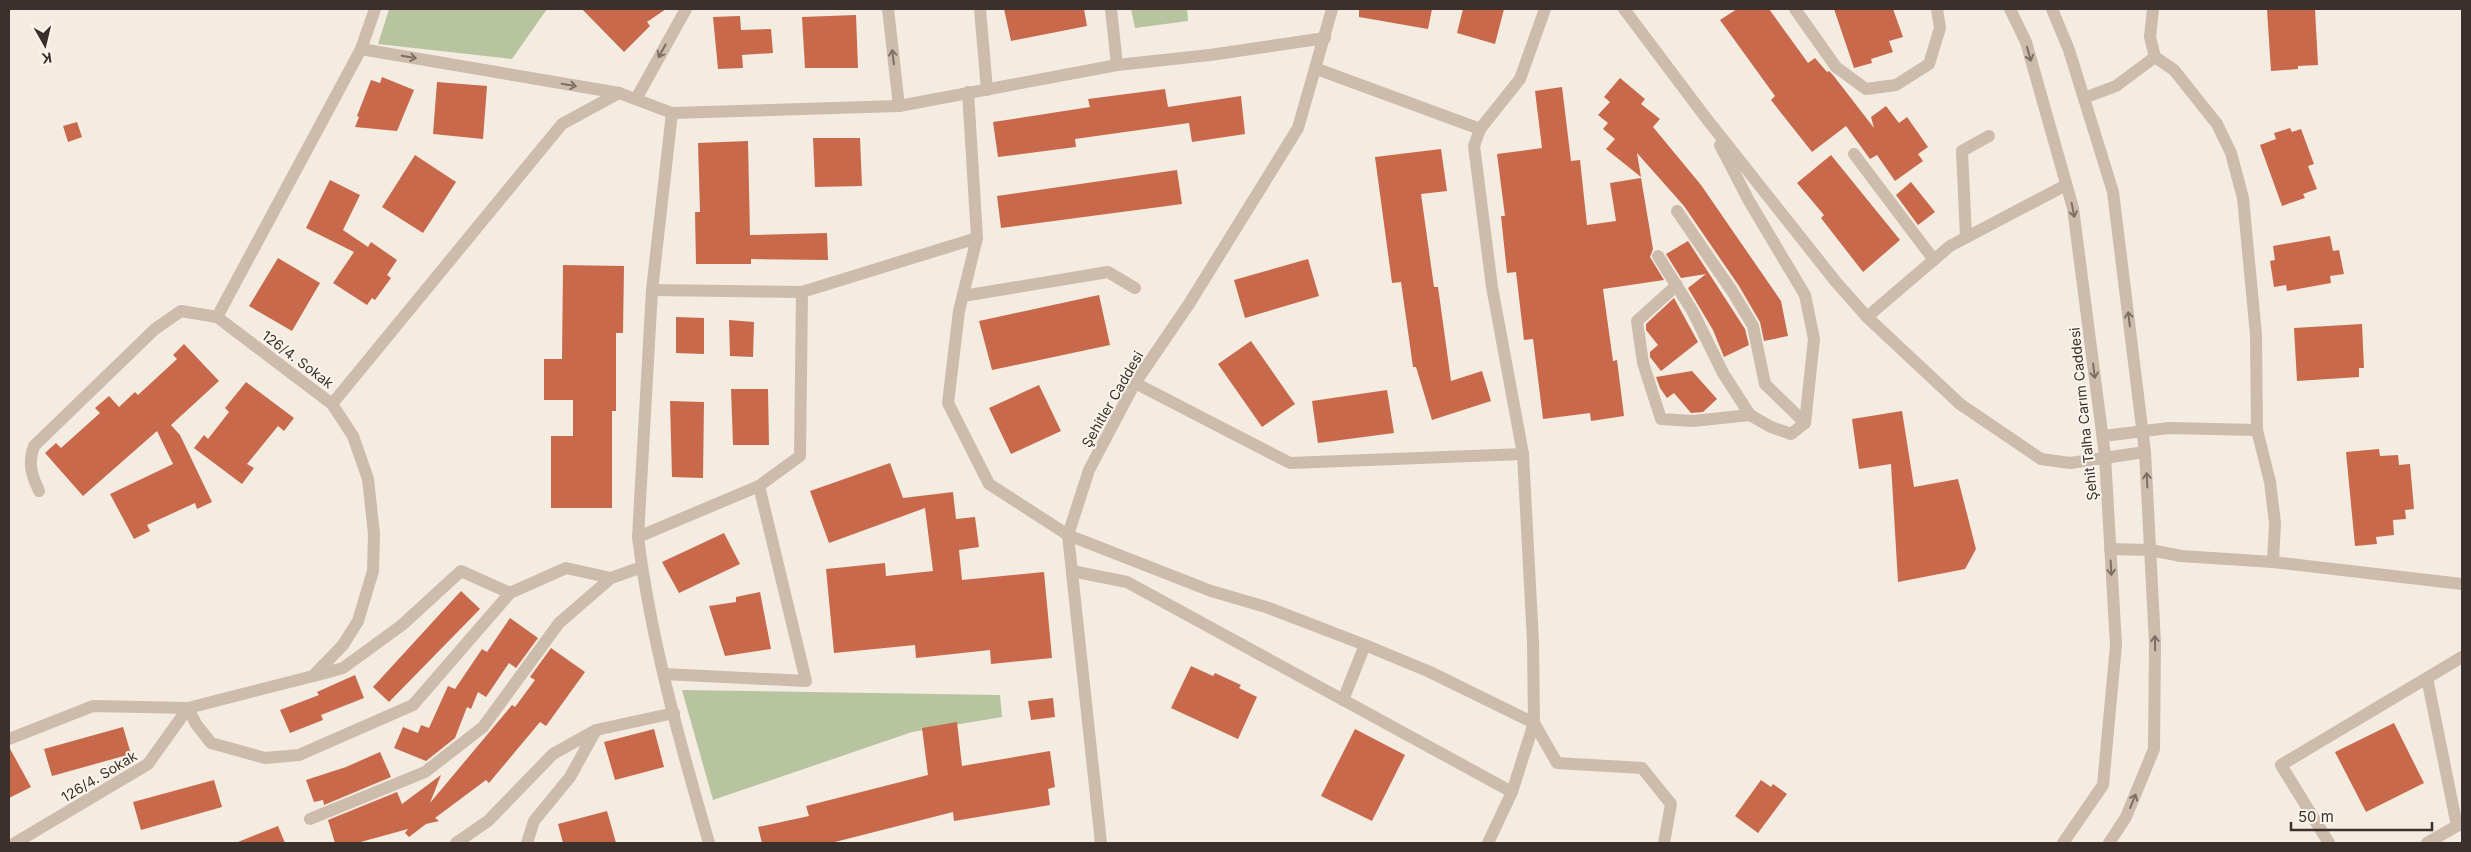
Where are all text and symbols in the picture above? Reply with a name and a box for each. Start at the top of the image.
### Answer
north arrow [20,20,70,70]
one-way arrow [657,44,667,59]
one-way arrow [2025,45,2034,61]
text: K [41,49,53,67]
one-way arrow [888,50,898,66]
one-way arrow [400,53,416,63]
one-way arrow [561,80,577,90]
one-way arrow [2068,202,2078,218]
one-way arrow [2124,311,2134,327]
street label: 126/4. Sokak [259,327,337,392]
street label: Şehit Talha Carım Caddesi [2065,327,2101,501]
street label: Şehitler Caddesi [1078,348,1146,450]
one-way arrow [2089,363,2099,379]
one-way arrow [2142,473,2151,489]
one-way arrow [2107,559,2116,575]
one-way arrow [2150,635,2160,651]
street label: 126/4. Sokak [58,747,140,805]
one-way arrow [2129,794,2138,809]
scale bar [2291,800,2432,832]
text: 50 m [2298,807,2334,826]

